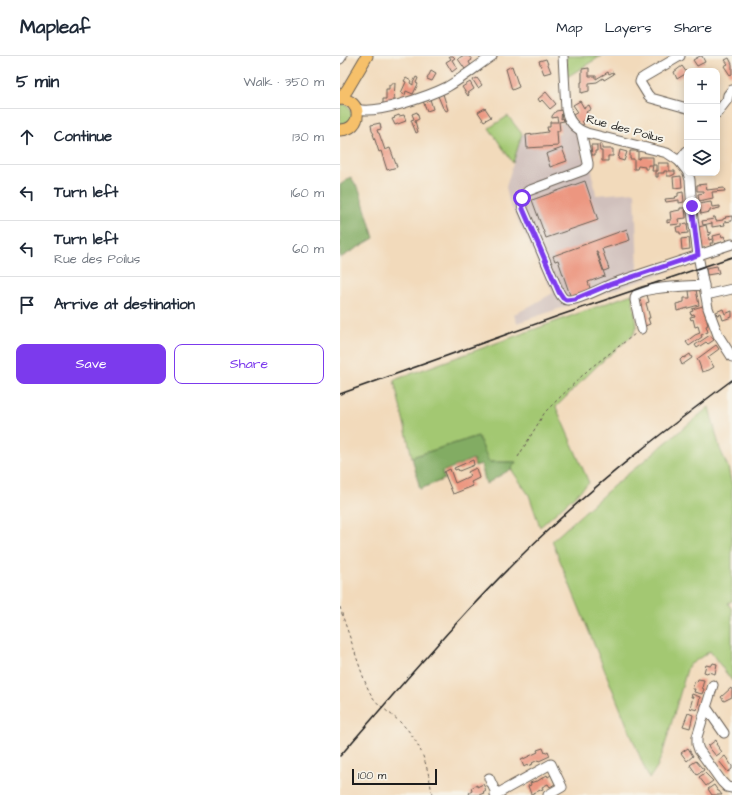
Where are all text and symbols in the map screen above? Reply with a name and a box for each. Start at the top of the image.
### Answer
text: Mapleaf [20,14,90,41]
text: Map [556,18,583,38]
text: Layers [605,18,652,38]
text: Share [674,18,712,38]
map controls [684,68,720,176]
button: + [684,68,720,104]
text: 5 min [16,70,59,94]
text: Walk · 350 m [244,73,324,91]
button: − [684,104,720,140]
street label: Rue des Poilus [584,110,666,148]
icon: ahead [16,126,38,148]
text: Continue [54,126,112,147]
text: 130 m [292,128,324,146]
button: layers [684,140,720,176]
icon: left [16,182,38,204]
text: Turn left [54,182,118,203]
text: 160 m [291,184,324,202]
route start [513,189,531,207]
route end [683,197,701,215]
text: Turn left [54,229,118,250]
icon: left [16,238,38,260]
text: 60 m [292,240,324,258]
text: Rue des Poilus [54,250,140,268]
icon: arrive [16,294,38,316]
text: Arrive at destination [54,294,195,315]
button: Save [16,344,166,384]
button: Share [174,344,324,384]
scale bar [352,767,437,786]
text: 100 m [358,768,386,783]

